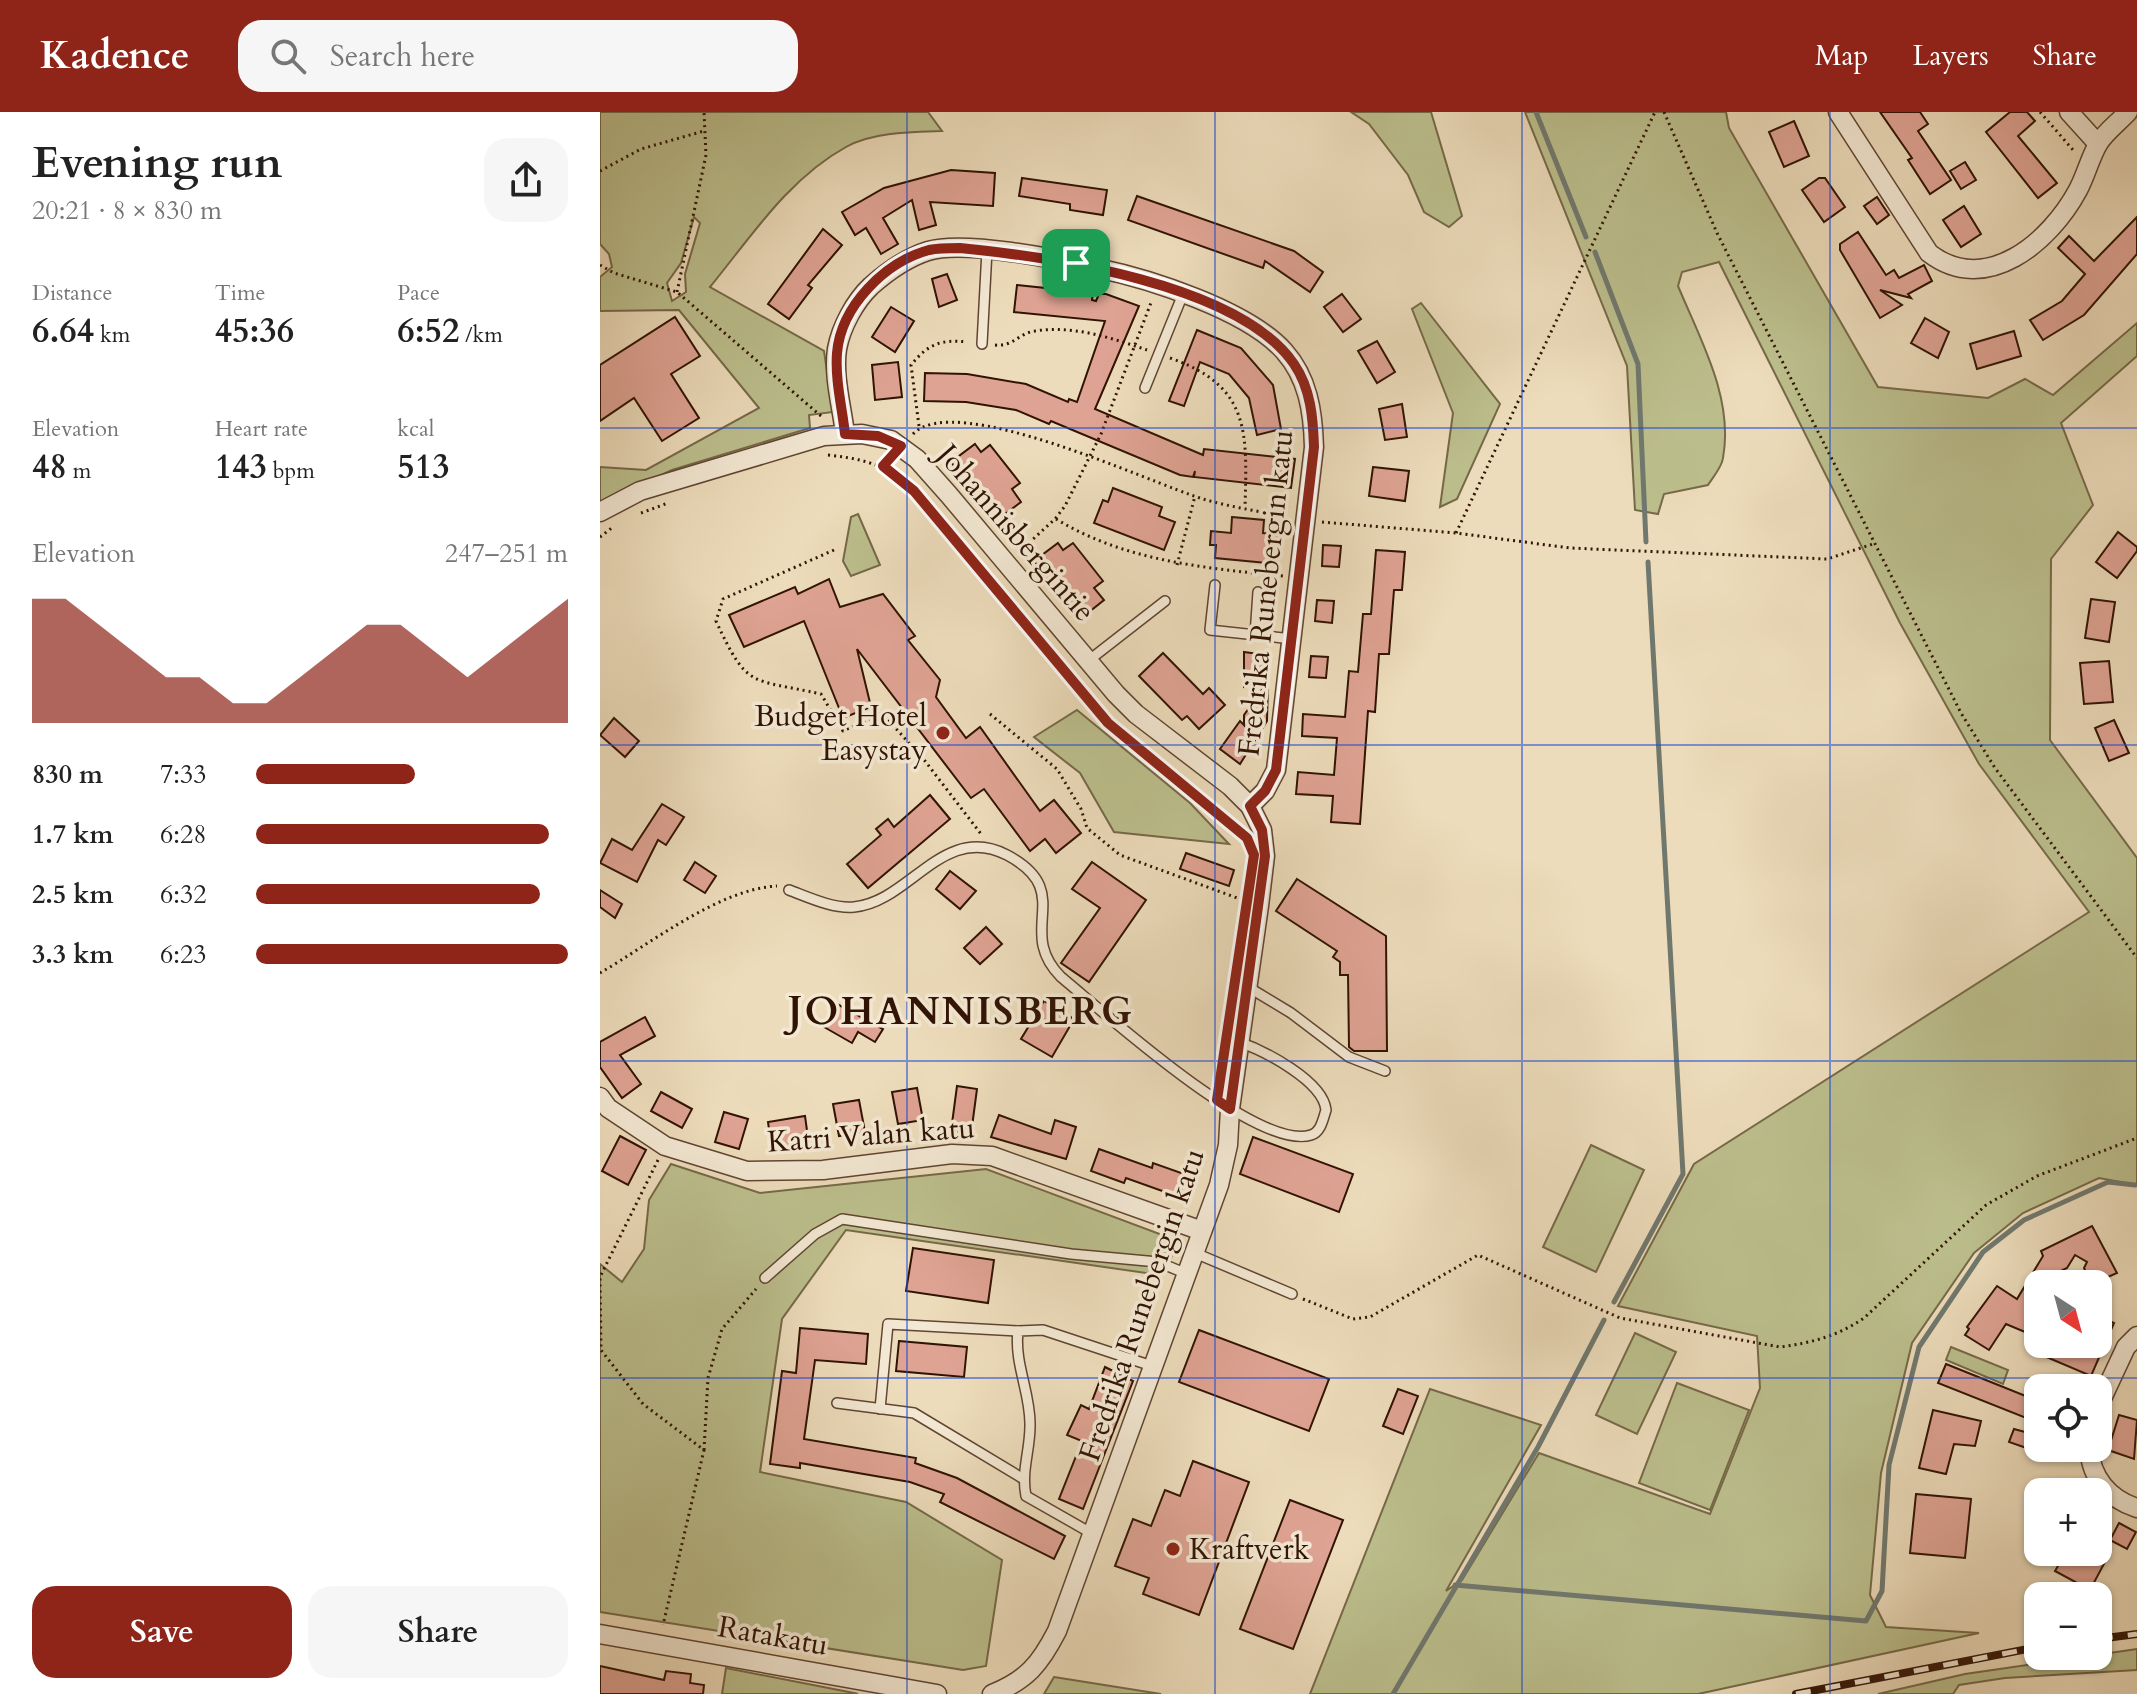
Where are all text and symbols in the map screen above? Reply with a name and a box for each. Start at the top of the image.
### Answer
search box [238,20,798,92]
text: Kadence [40,30,190,82]
icon: search [266,34,310,78]
text: Search here [330,36,475,77]
text: Map [1815,37,1868,75]
text: Layers [1912,37,1989,75]
text: Share [2033,37,2097,75]
text: Evening run [32,133,282,193]
button: share [484,138,568,222]
text: 20:21 · 8 × 830 m [32,193,222,228]
pin [1042,229,1110,297]
icon: arrive [1054,241,1098,285]
text: Distance [32,278,112,308]
text: Time [215,278,266,308]
text: Pace [397,278,440,308]
text: 6.64 [32,308,94,354]
text: 45:36 [215,308,294,354]
text: 6:52 [397,308,459,354]
text: km [94,320,130,350]
text: /km [459,320,503,350]
text: Elevation [32,414,119,444]
text: Heart rate [215,414,308,444]
text: kcal [397,414,434,444]
street label: Fredrika Runebergin katu [1228,428,1304,758]
street label: Johannisbergintie [925,432,1105,631]
text: 48 [32,444,67,490]
text: 143 [215,444,267,490]
text: 513 [397,444,450,490]
text: m [67,456,91,486]
text: bpm [267,456,315,486]
text: Elevation [32,536,135,571]
text: 247–251 m [445,536,568,571]
place label: Budget Hotel Easystay [754,696,927,771]
marker: Budget Hotel Easystay [934,724,952,742]
text: 830 m [32,757,103,792]
text: 7:33 [160,757,207,792]
text: 1.7 km [32,817,113,852]
text: 6:28 [160,817,207,852]
text: 2.5 km [32,877,113,912]
text: 6:32 [160,877,207,912]
text: 3.3 km [32,937,113,972]
text: 6:23 [160,937,207,972]
district label: JOHANNISBERG [783,986,1134,1038]
street label: Katri Valan katu [766,1107,976,1163]
street label: Fredrika Runebergin katu [1069,1143,1215,1467]
north arrow [2024,1270,2112,1358]
map controls [2024,1270,2112,1670]
button: locate [2024,1374,2112,1462]
button: + [2024,1478,2112,1566]
place label: Kraftverk [1189,1529,1310,1570]
marker: Kraftverk [1164,1540,1182,1558]
button: − [2024,1582,2112,1670]
button: Save [32,1586,292,1678]
button: Share [308,1586,568,1678]
street label: Ratakatu [715,1606,831,1666]

